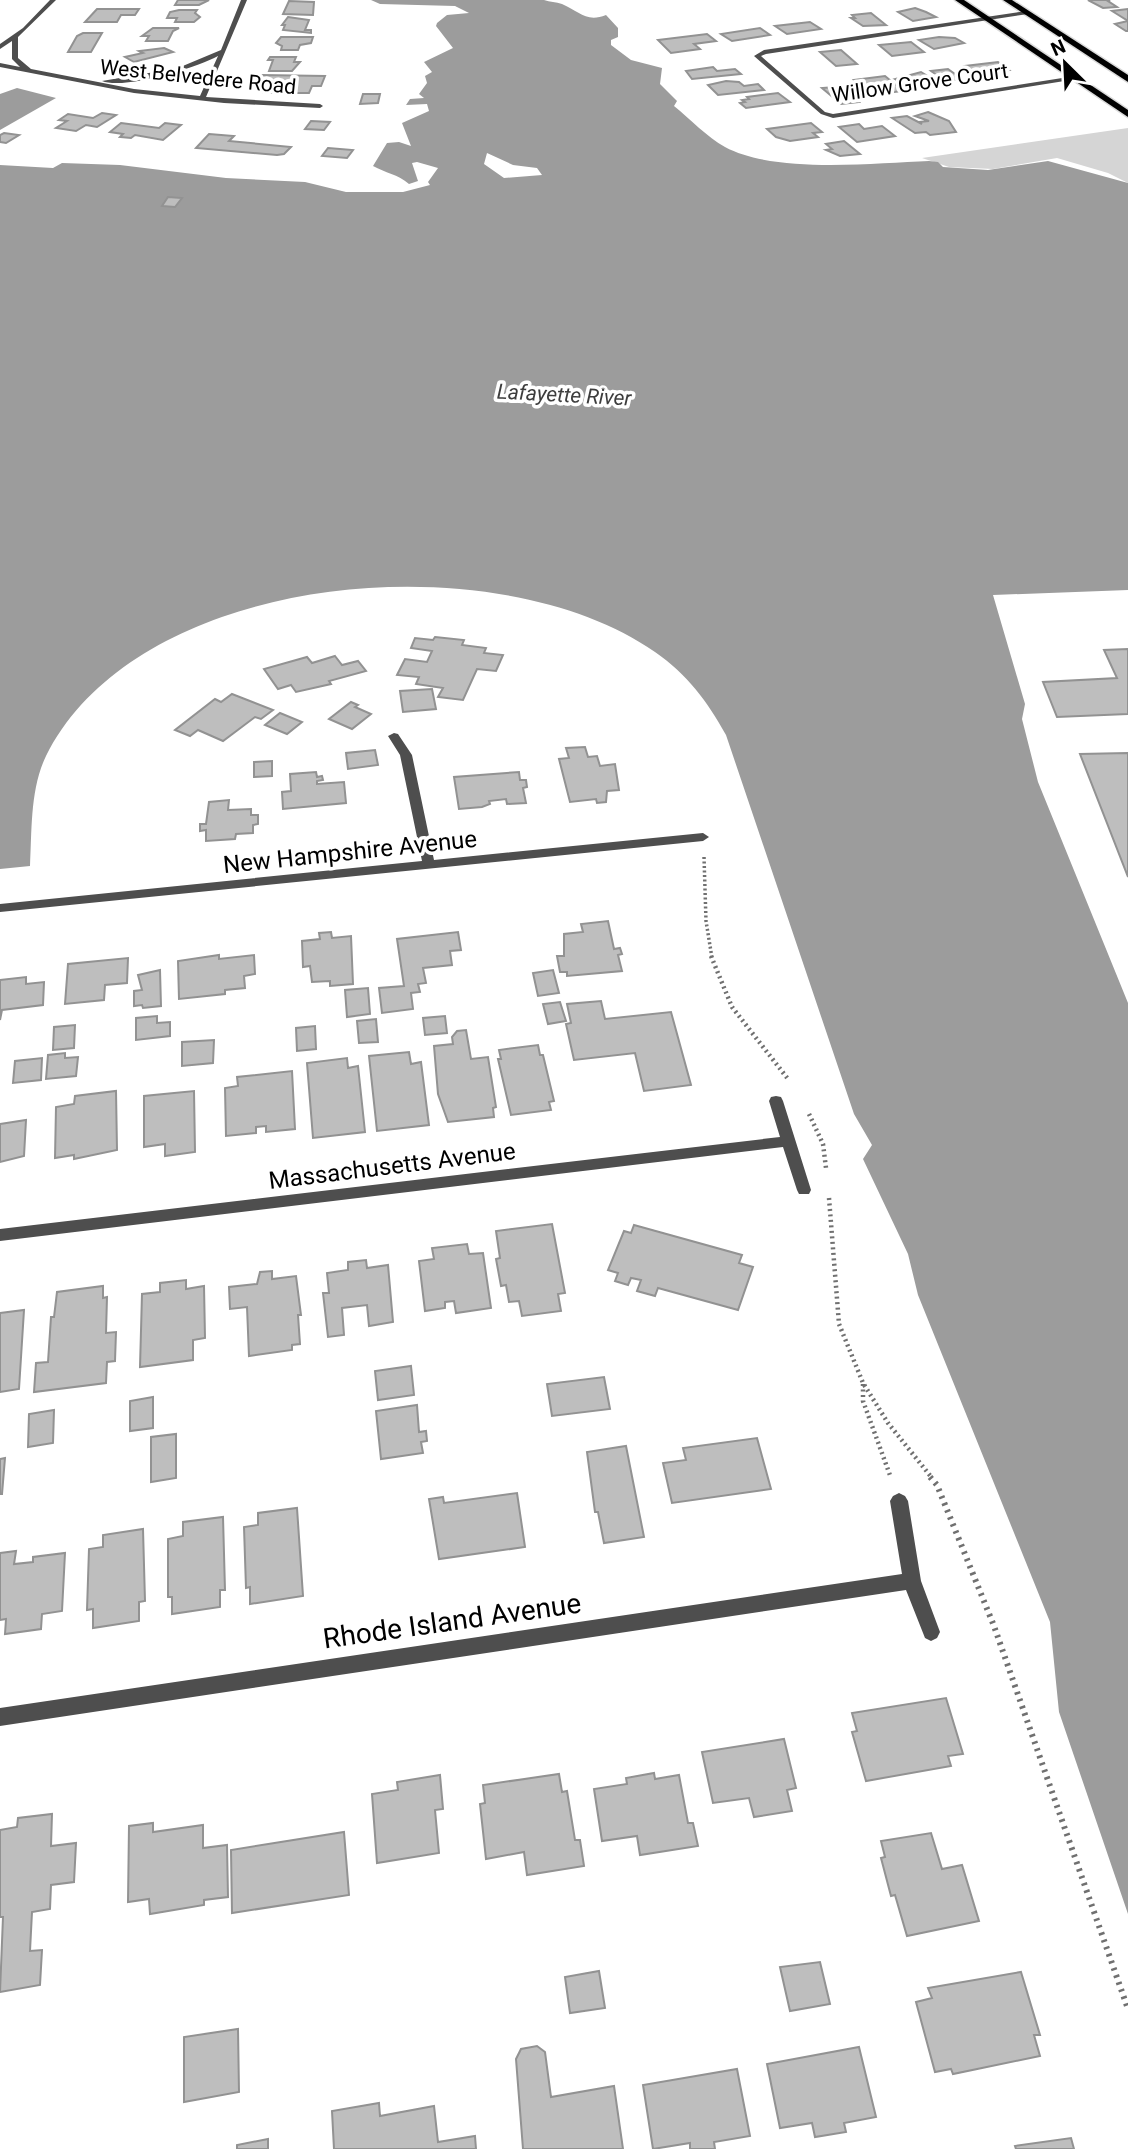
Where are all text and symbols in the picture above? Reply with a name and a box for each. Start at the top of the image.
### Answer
north arrow [1030,28,1100,98]
text: N [1047,35,1069,61]
street label: West Belvedere Road [99,55,297,99]
street label: Willow Grove Court [830,59,1010,107]
water label: Lafayette River [496,379,633,411]
street label: New Hampshire Avenue [222,825,478,879]
street label: Massachusetts Avenue [267,1137,517,1195]
street label: Rhode Island Avenue [321,1587,583,1655]

